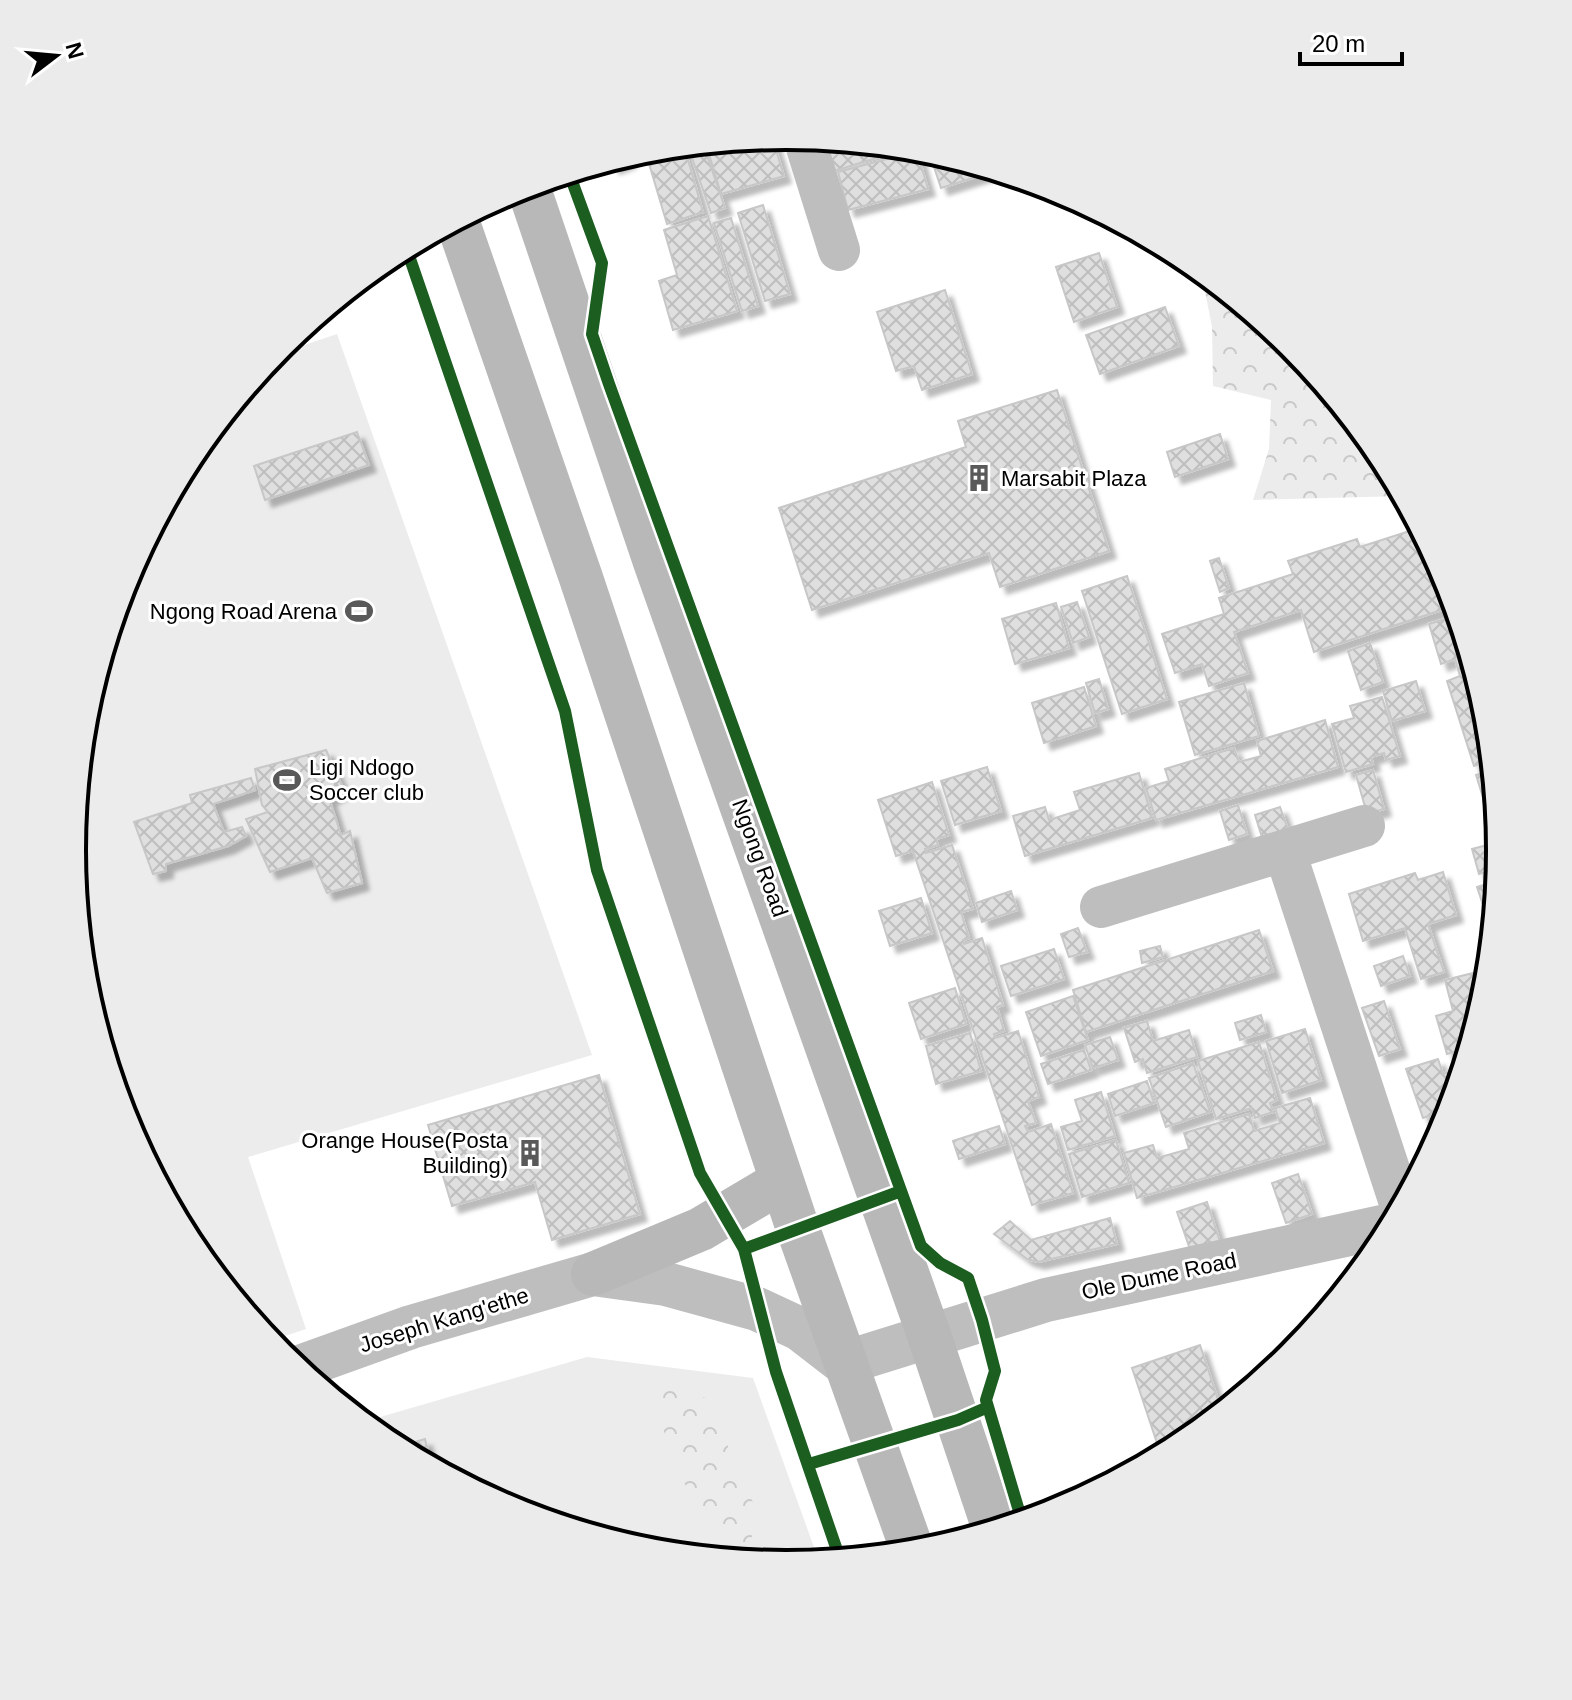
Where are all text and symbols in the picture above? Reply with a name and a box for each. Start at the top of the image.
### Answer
north arrow [16,16,96,96]
scale bar [1300,16,1402,66]
text: 20 m [1312,30,1365,57]
text: N [61,40,89,62]
building icon: Marsabit Plaza [964,463,994,493]
place label: Marsabit Plaza [1001,466,1147,491]
sports icon: Ngong Road Arena [344,596,374,626]
place label: Ngong Road Arena [150,599,338,624]
place label: Ligi Ndogo Soccer club [309,755,424,805]
sports icon: Ligi Ndogo Soccer club [272,765,302,795]
street label: Ngong Road [727,796,793,920]
place label: Orange House(Posta Building) [301,1128,509,1178]
building icon: Orange House(Posta Building) [515,1138,545,1168]
street label: Ole Dume Road [1079,1247,1239,1305]
street label: Joseph Kang'ethe [356,1282,532,1358]

